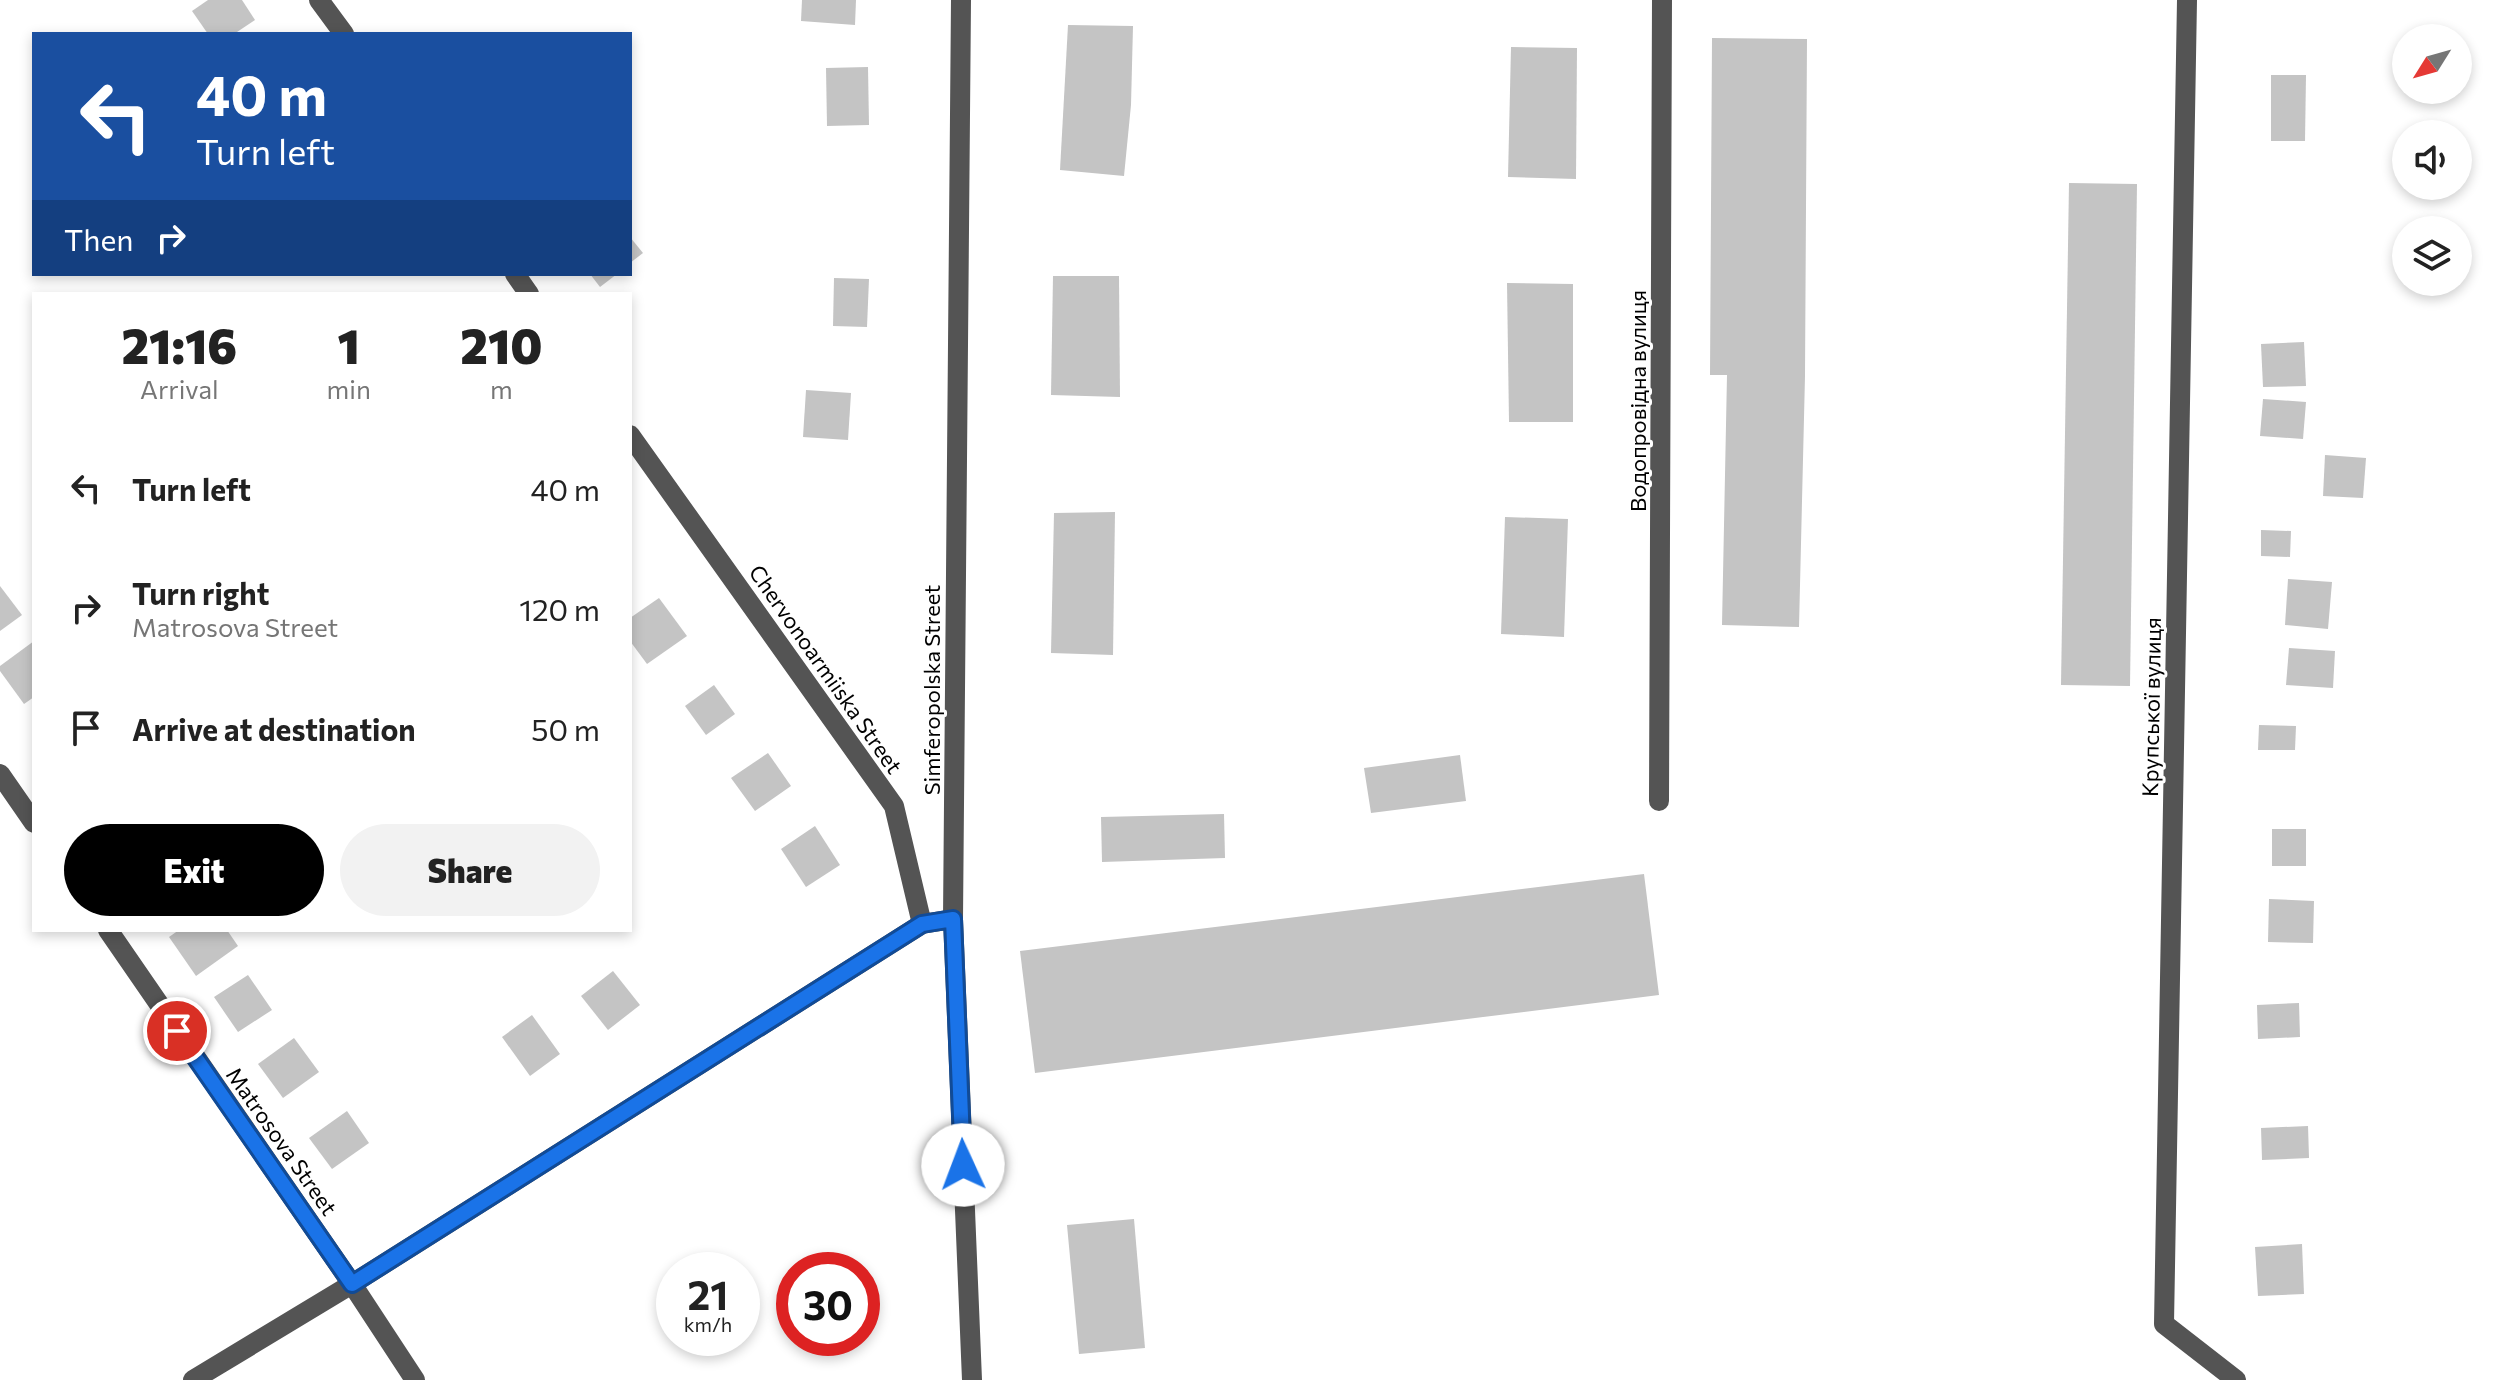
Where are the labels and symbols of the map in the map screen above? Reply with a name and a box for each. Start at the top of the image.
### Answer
north arrow [2392,24,2472,104]
street label: Водопровідна вулиця [1624,290,1651,512]
street label: Chervonoarmiiska Street [744,559,908,779]
street label: Simferopolska Street [918,585,945,795]
street label: Крупської вулиця [2136,617,2166,797]
pin [143,997,211,1065]
street label: Matrosova Street [221,1062,343,1220]
position arrow [921,1123,1005,1207]
speed limit sign: 30 [776,1252,880,1356]

